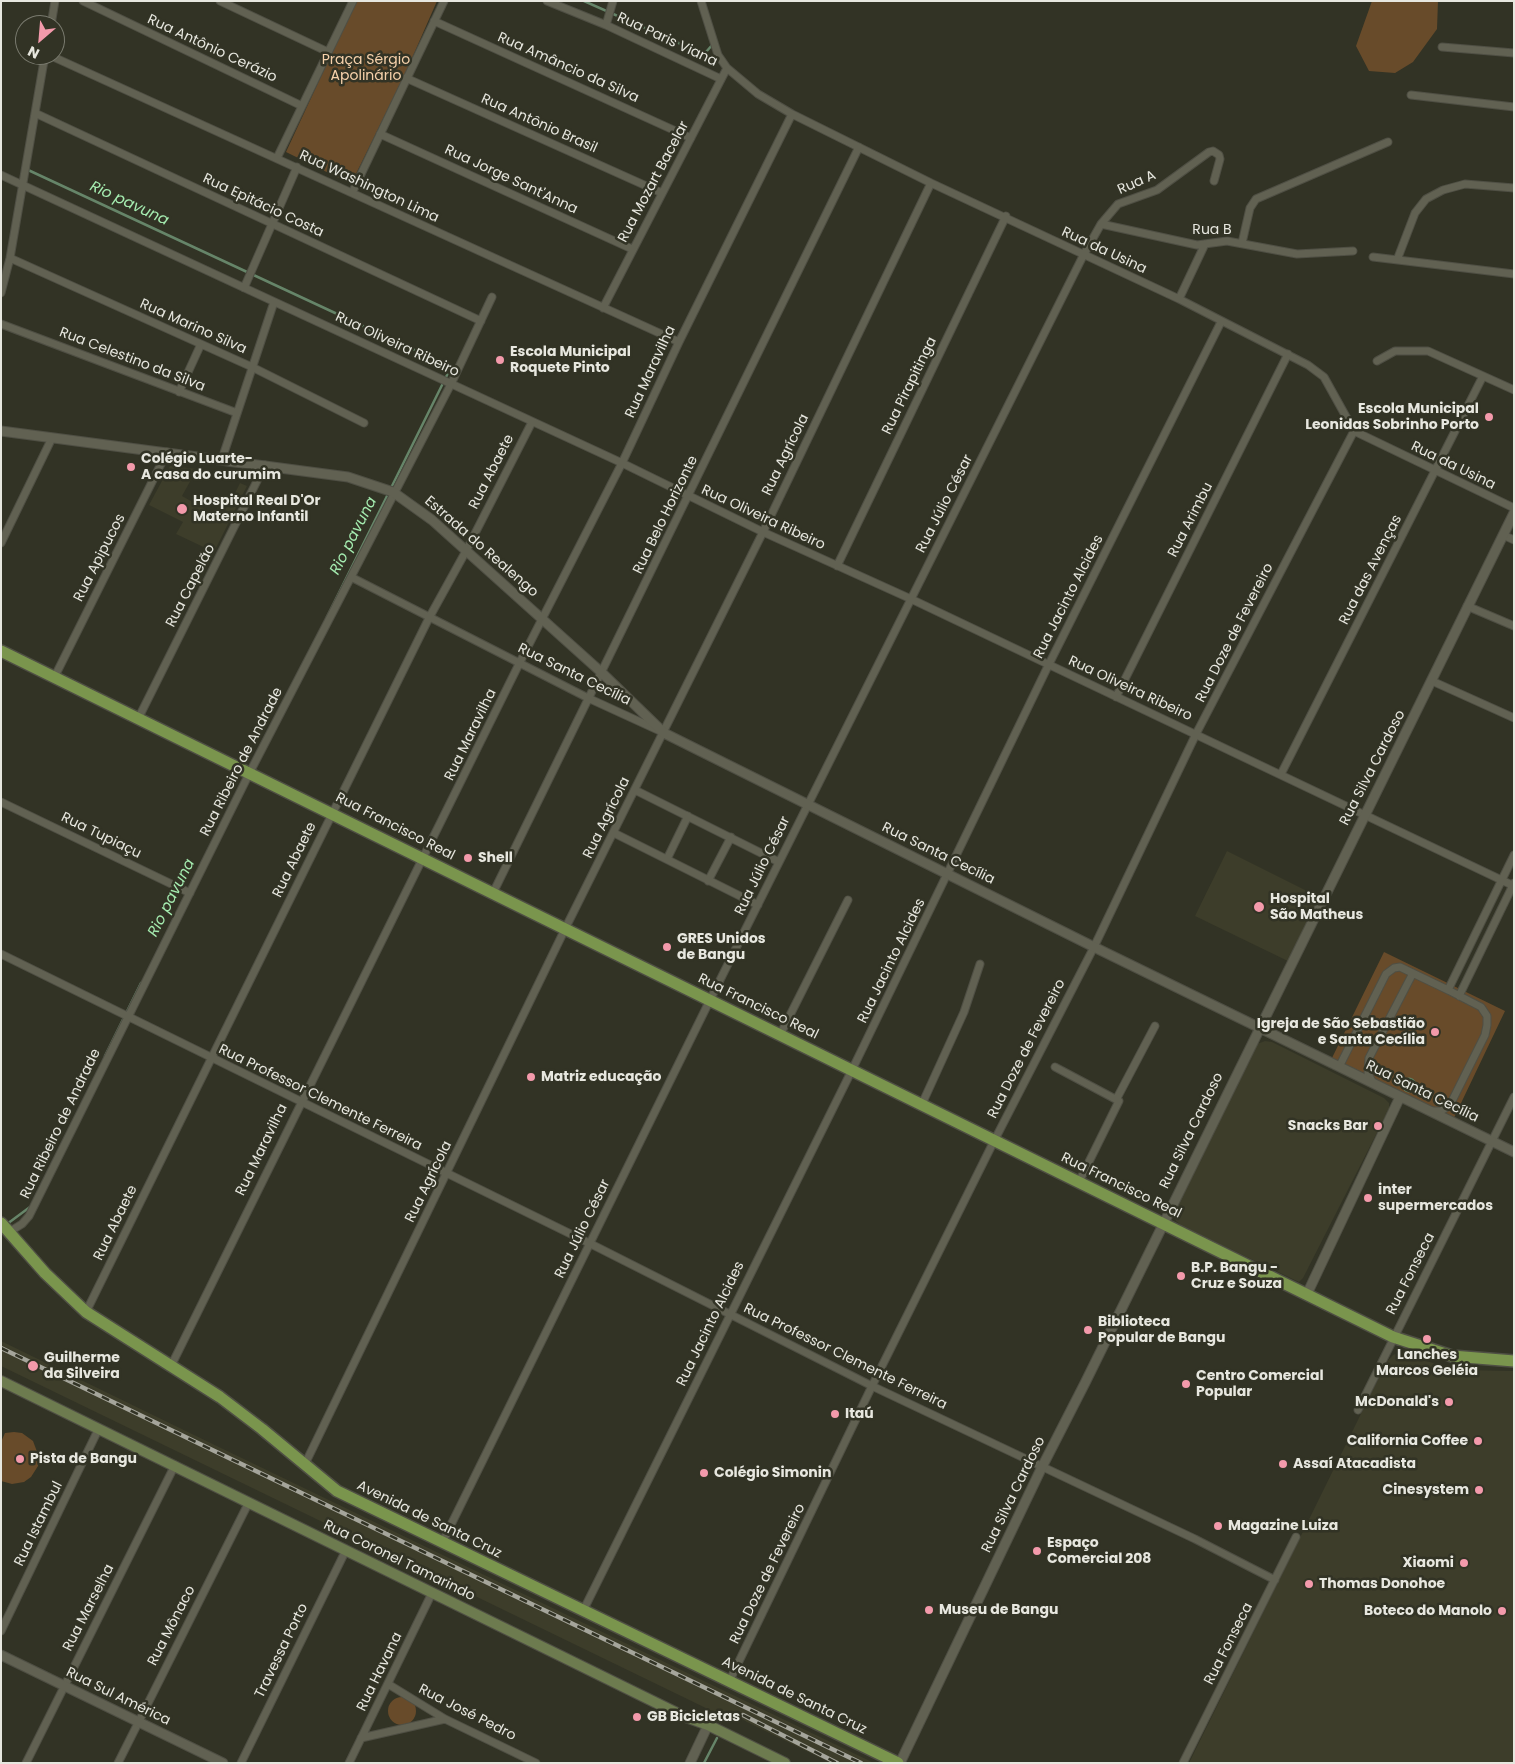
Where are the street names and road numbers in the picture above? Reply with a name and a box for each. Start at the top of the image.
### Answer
street label: Rua Paris Viana [614,9,720,71]
street label: Rua Antônio Cerázio [144,12,280,86]
street label: Rua Amâncio da Silva [495,29,641,107]
street label: Rua Antônio Brasil [478,91,600,157]
street label: Rua Mozart Bacelar [615,118,693,246]
street label: Rua Jorge Sant'Anna [442,142,580,218]
street label: Rua Washington Lima [297,147,441,227]
street label: Rua A [1115,167,1159,199]
street label: Rua Epitácio Costa [200,171,326,241]
street label: Rua B [1192,222,1232,238]
street label: Rua da Usina [1059,224,1149,278]
street label: Rua Marino Silva [137,296,249,358]
street label: Rua Oliveira Ribeiro [332,309,462,381]
street label: Rua Maravilha [622,323,680,421]
street label: Rua Celestino da Silva [57,324,207,396]
street label: Rua Pirapitinga [879,335,941,437]
street label: Rua Agrícola [759,411,813,499]
street label: Rua Abaete [466,432,518,512]
street label: Rua da Usina [1408,438,1498,494]
street label: Rua Júlio César [913,452,977,556]
street label: Rua Belo Horizonte [630,453,702,577]
street label: Rua Arimbu [1165,480,1217,560]
street label: Rua Oliveira Ribeiro [698,482,828,554]
street label: Estrada do Realengo [421,493,541,601]
street label: Rua Apipucos [71,511,129,605]
street label: Rua das Avenças [1336,512,1406,628]
street label: Rua Jacinto Alcides [1031,532,1107,662]
street label: Rua Capelão [163,542,219,630]
street label: Rua Doze de Fevereiro [1193,561,1277,705]
street label: Rua Santa Cecília [515,640,633,710]
street label: Rua Oliveira Ribeiro [1065,653,1195,725]
street label: Rua Ribeiro de Andrade [197,685,287,839]
street label: Rua Maravilha [442,686,500,784]
street label: Rua Silva Cardoso [1337,708,1409,828]
street label: Rua Agrícola [580,774,634,862]
street label: Rua Francisco Real [332,790,458,864]
street label: Rua Tupiaçu [58,809,144,863]
street label: Rua Júlio César [732,814,794,918]
street label: Rua Santa Cecília [879,819,997,889]
street label: Rua Abaete [270,820,320,900]
street label: Rua Jacinto Alcides [855,896,929,1026]
street label: Rua Francisco Real [695,971,821,1043]
street label: Rua Doze de Fevereiro [985,977,1069,1121]
street label: Rua Professor Clemente Ferreira [216,1041,424,1155]
street label: Rua Ribeiro de Andrade [17,1046,105,1202]
street label: Rua Santa Cecília [1363,1057,1481,1127]
street label: Rua Silva Cardoso [1157,1070,1227,1192]
street label: Rua Maravilha [233,1101,291,1199]
street label: Rua Agrícola [402,1138,456,1226]
street label: Rua Francisco Real [1058,1150,1184,1222]
street label: Rua Júlio César [552,1177,614,1281]
street label: Rua Abaete [91,1183,141,1263]
street label: Rua Fonseca [1383,1230,1439,1318]
street label: Rua Jacinto Alcides [674,1259,748,1389]
street label: Rua Professor Clemente Ferreira [741,1300,949,1414]
street label: Rua Silva Cardoso [979,1434,1049,1556]
street label: Avenida de Santa Cruz [354,1478,504,1562]
street label: Rua Istambul [11,1479,67,1569]
street label: Rua Doze de Fevereiro [727,1501,809,1647]
street label: Rua Coronel Tamarindo [321,1517,477,1605]
street label: Rua Marselha [60,1562,118,1654]
street label: Rua Mônaco [145,1583,199,1669]
street label: Rua Fonseca [1201,1600,1257,1688]
street label: Travessa Porto [252,1601,312,1701]
street label: Rua Havana [354,1630,406,1714]
street label: Avenida de Santa Cruz [719,1654,869,1738]
street label: Rua Sul América [63,1664,173,1730]
street label: Rua José Pedro [415,1681,519,1745]

